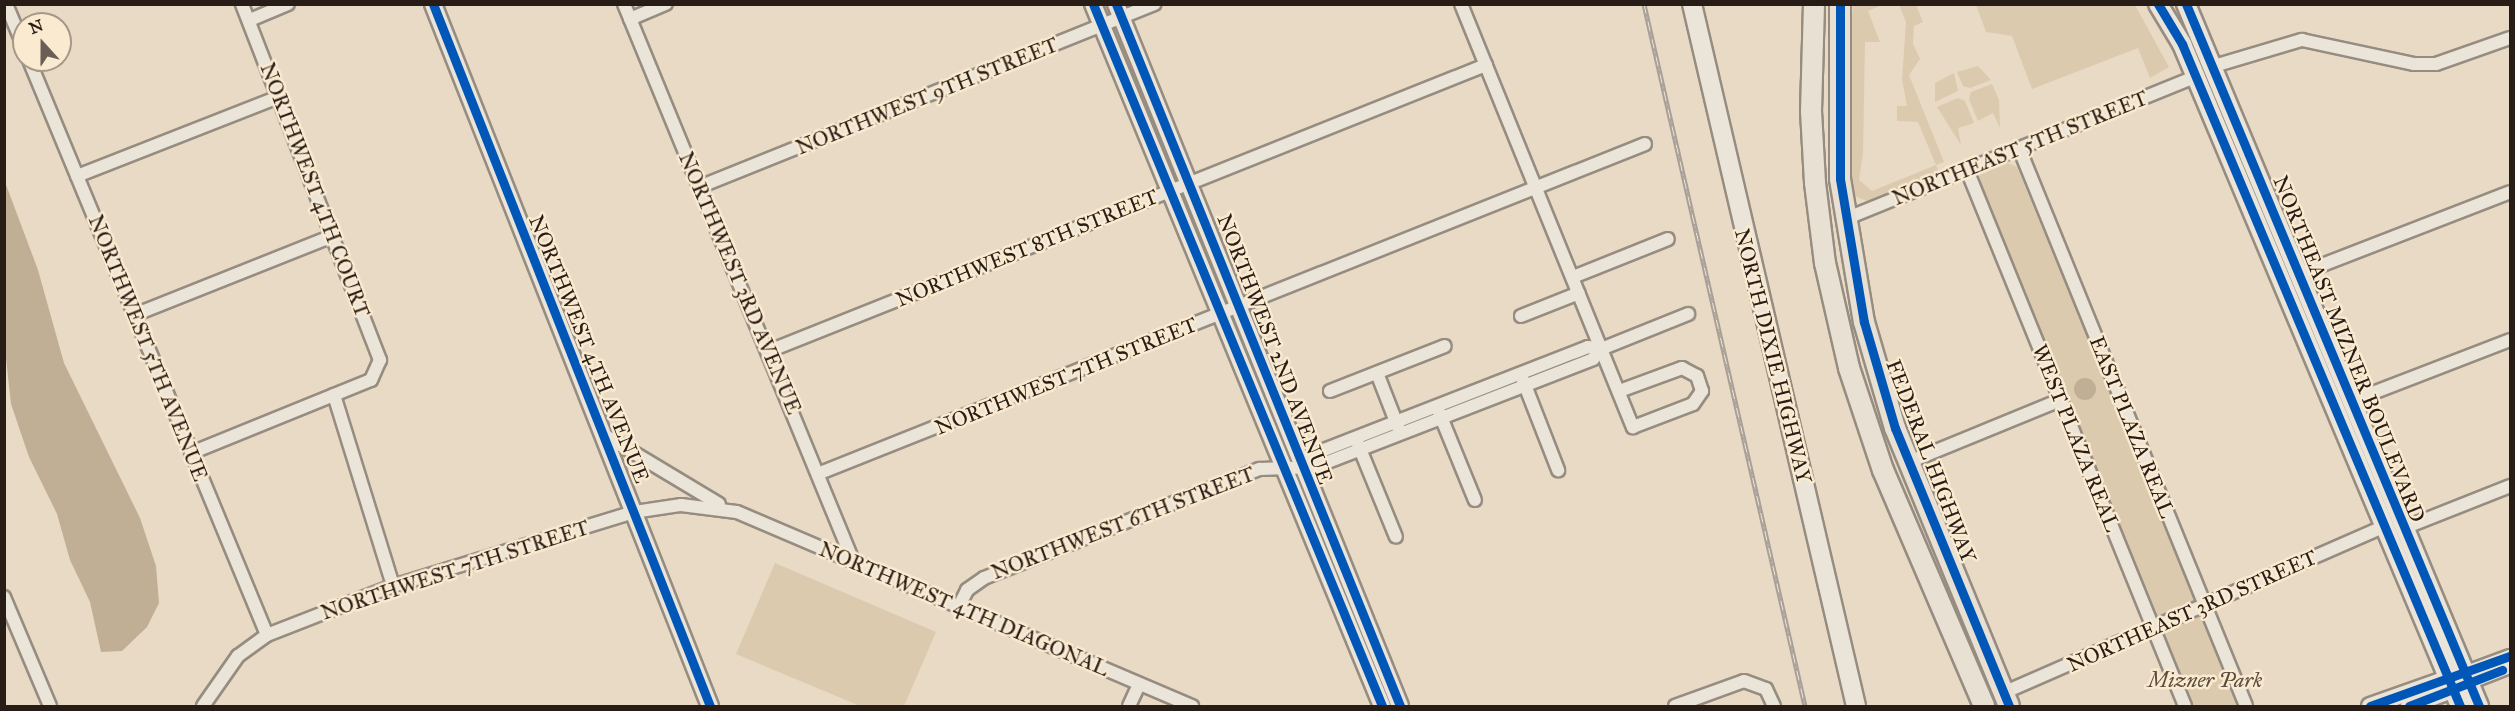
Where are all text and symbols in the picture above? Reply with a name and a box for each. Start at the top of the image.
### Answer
north arrow [12,12,72,72]
text: N [26,15,46,38]
street label: NORTHWEST 9TH STREET [792,32,1062,160]
street label: NORTHWEST 4TH COURT [255,59,375,321]
street label: NORTHEAST 5TH STREET [1889,85,2151,211]
street label: NORTHWEST 3RD AVENUE [673,148,807,418]
street label: NORTHEAST MIZNER BOULEVARD [2268,172,2430,526]
street label: NORTHWEST 8TH STREET [892,184,1162,312]
street label: NORTHWEST 2ND AVENUE [1212,210,1338,488]
street label: NORTHWEST 5TH AVENUE [83,211,213,485]
street label: NORTHWEST 4TH AVENUE [524,211,654,487]
street label: NORTH DIXIE HIGHWAY [1729,226,1817,486]
street label: NORTHWEST 7TH STREET [931,312,1201,440]
street label: EAST PLAZA REAL [2084,332,2180,522]
street label: WEST PLAZA REAL [2027,341,2125,535]
street label: FEDERAL HIGHWAY [1881,356,1981,566]
street label: NORTHWEST 6TH STREET [988,461,1258,585]
street label: NORTHWEST 7TH STREET [318,515,592,625]
street label: NORTHWEST 4TH DIAGONAL [815,536,1113,682]
street label: NORTHEAST 3RD STREET [2063,544,2321,678]
park label: Mizner Park [2148,667,2262,693]

